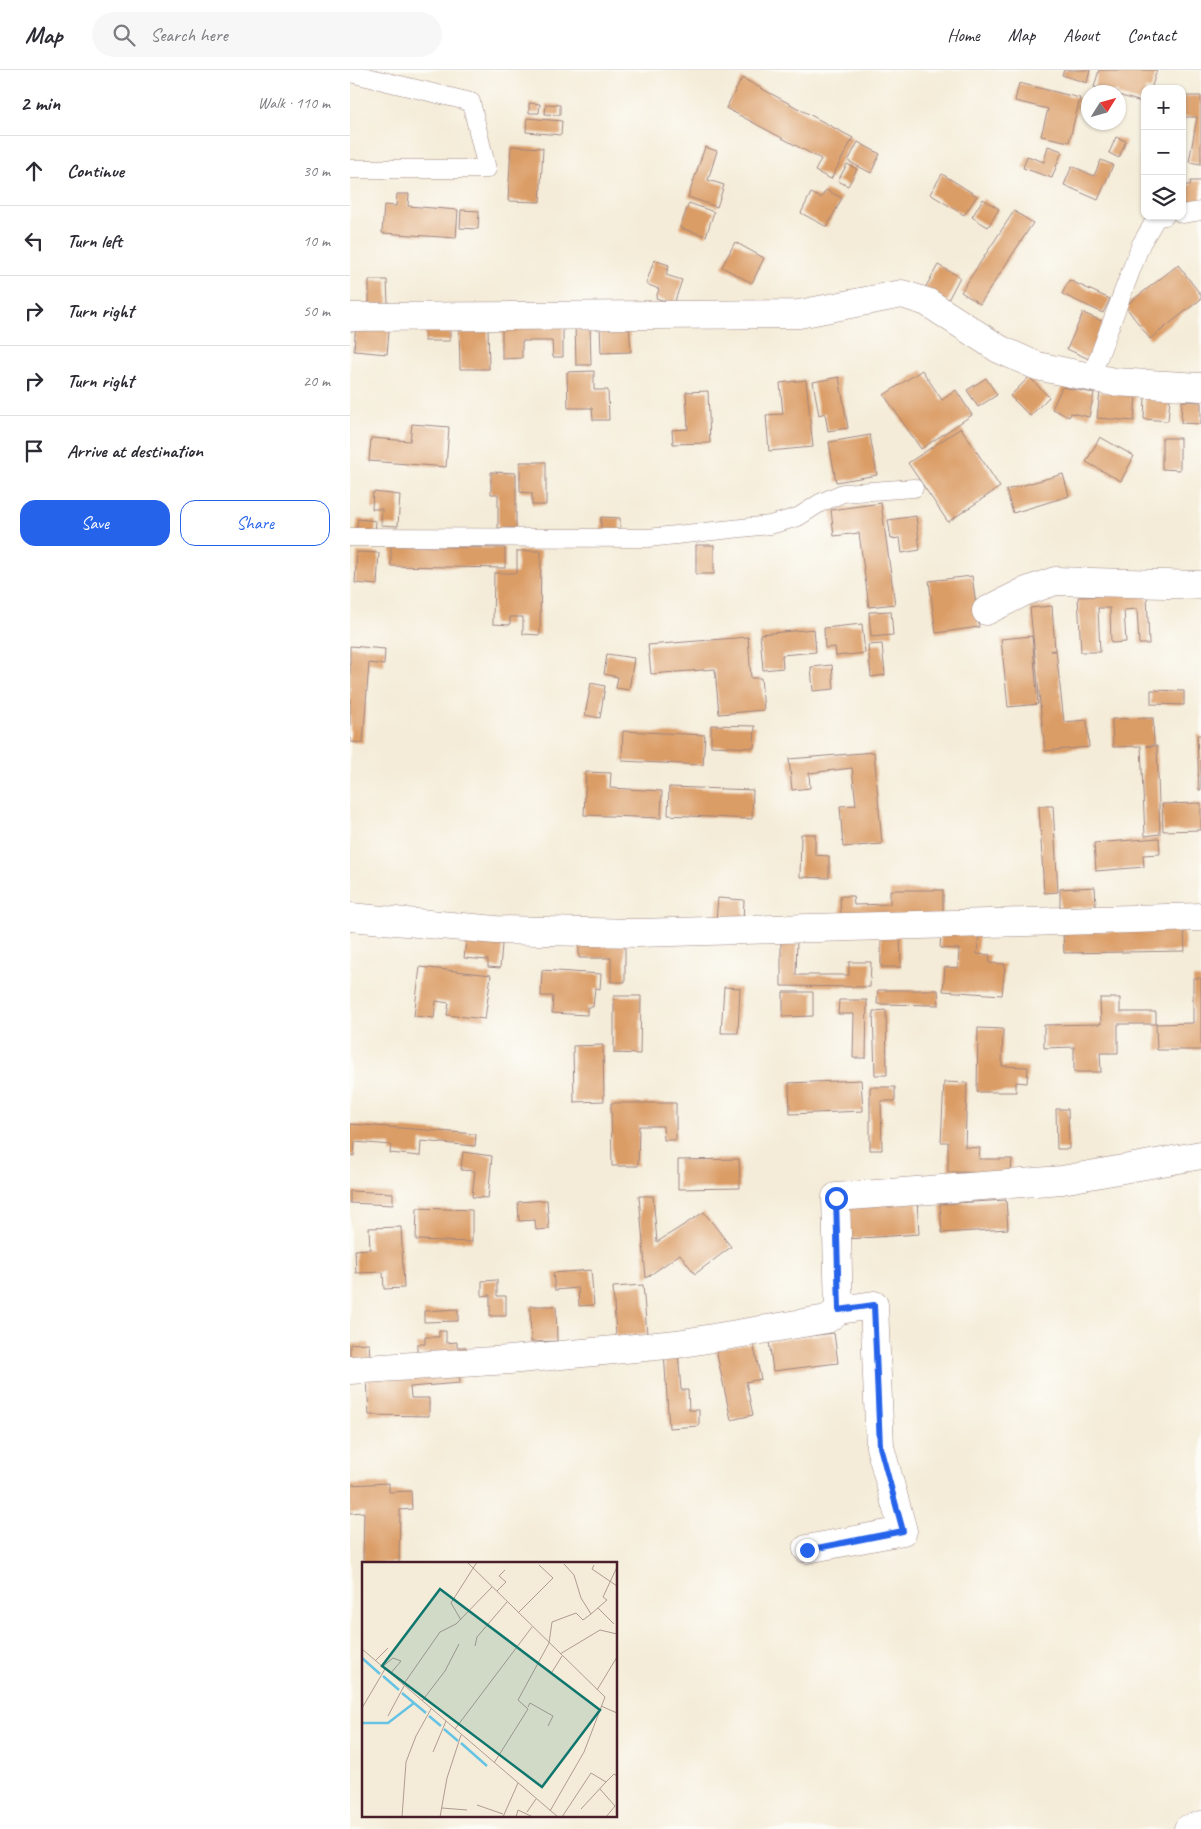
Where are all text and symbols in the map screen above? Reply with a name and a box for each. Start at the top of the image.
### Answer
search box [92,12,442,57]
text: Map [25,20,62,50]
icon: search [110,21,138,49]
text: Search here [150,23,228,47]
text: Home [947,24,980,46]
text: Map [1008,24,1035,46]
text: About [1063,24,1099,46]
text: Contact [1127,24,1176,46]
north arrow [1081,85,1126,130]
map controls [1141,85,1186,220]
button: + [1141,85,1186,130]
text: 2 min [20,90,60,116]
text: Walk · 110 m [258,93,330,113]
button: − [1141,130,1186,175]
icon: ahead [20,157,48,185]
text: Continue [67,159,124,183]
text: 30 m [303,161,330,181]
button: layers [1141,175,1186,220]
icon: left [20,227,48,255]
text: Turn left [67,229,122,253]
text: 10 m [303,231,330,251]
icon: right [20,297,48,325]
text: Turn right [67,299,134,323]
text: 50 m [303,301,330,321]
icon: right [20,367,48,395]
text: Turn right [67,369,134,393]
text: 20 m [303,371,330,391]
icon: arrive [20,437,48,465]
text: Arrive at destination [67,439,203,463]
button: Save [20,500,170,546]
button: Share [180,500,330,546]
route start [825,1187,848,1210]
route end [796,1539,819,1562]
inset map [362,1562,618,1816]

